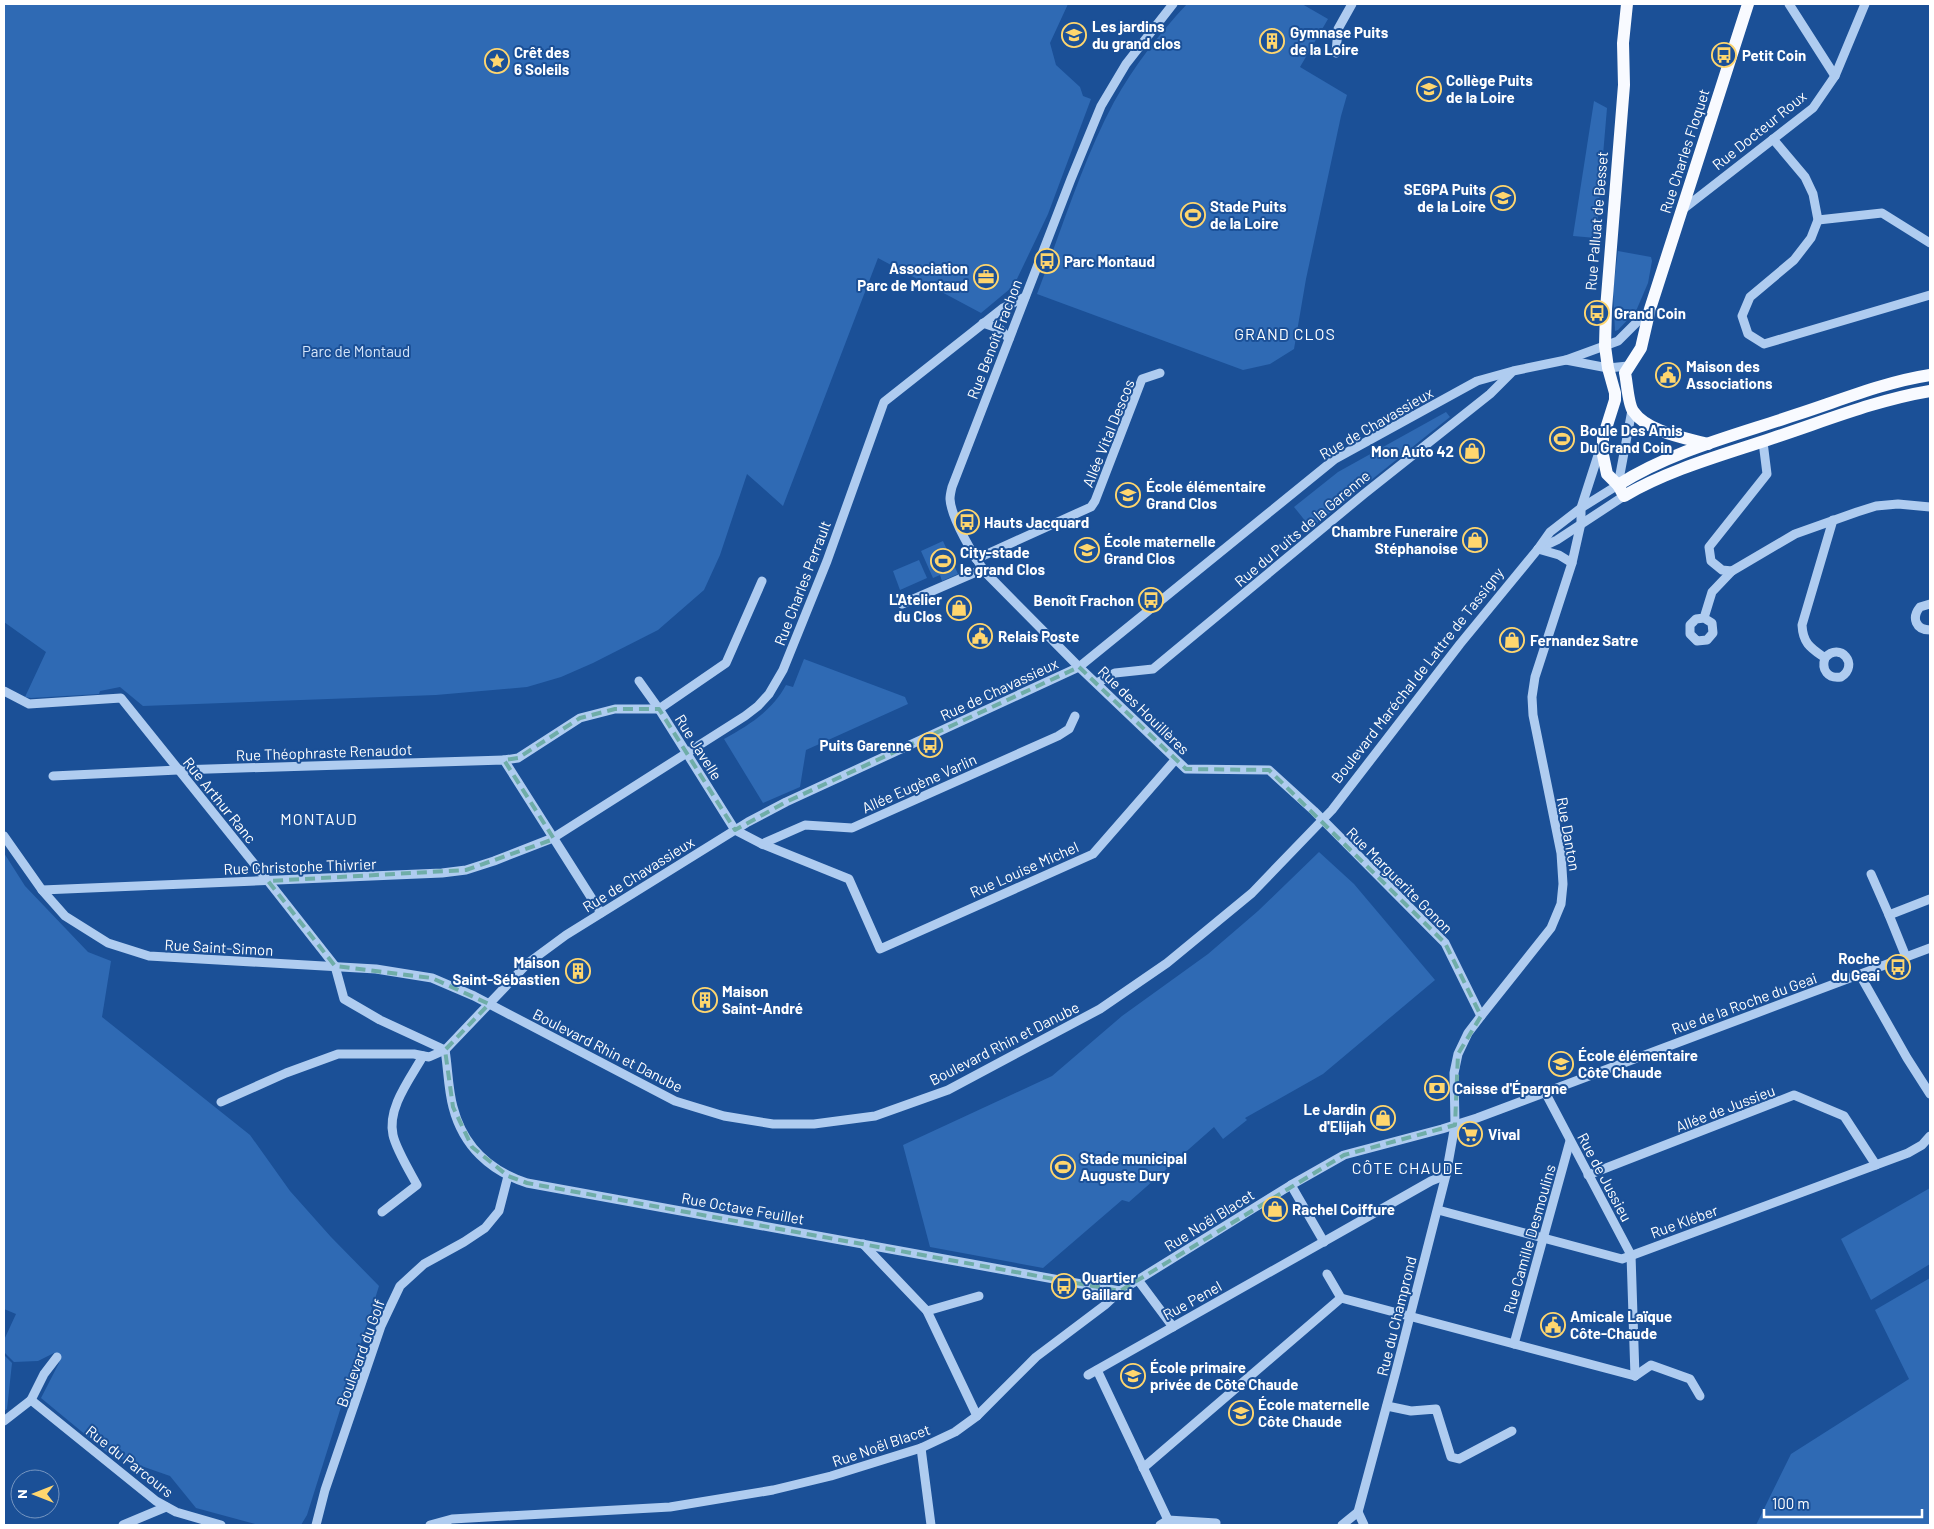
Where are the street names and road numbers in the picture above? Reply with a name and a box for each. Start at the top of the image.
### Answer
street label: Rue Charles Floquet [1655,86,1713,216]
street label: Rue Docteur Roux [1708,87,1810,173]
street label: Rue Palluat de Besset [1581,151,1611,291]
street label: Rue Benoît Frachon [963,277,1025,401]
street label: Allée Vital Descos [1078,376,1138,490]
street label: Rue de Chavassieux [1316,383,1436,463]
street label: Rue du Puits de la Garenne [1231,466,1373,590]
street label: Rue Charles Perrault [770,518,834,648]
street label: Boulevard Maréchal de Lattre de Tassigny [1327,564,1507,786]
street label: Rue de Chavassieux [937,654,1061,724]
street label: Rue des Houillères [1095,662,1193,758]
street label: Rue Javelle [672,711,726,783]
street label: Rue Théophraste Renaudot [236,740,412,764]
street label: Allée Eugène Varlin [859,750,979,816]
street label: Rue Arthur Ranc [180,753,260,847]
street label: Rue Danton [1554,796,1584,872]
street label: Rue Marguerite Gonon [1343,823,1457,937]
street label: Rue de Chavassieux [579,832,697,916]
street label: Rue Louise Michel [967,837,1081,901]
street label: Rue Christophe Thivrier [223,854,377,878]
street label: Rue Saint-Simon [164,935,274,959]
street label: Rue de la Roche du Geai [1669,968,1819,1038]
street label: Boulevard Rhin et Danube [926,997,1082,1089]
street label: Boulevard Rhin et Danube [530,1004,686,1096]
street label: Allée de Jussieu [1673,1081,1777,1135]
street label: Rue de Jussieu [1574,1129,1636,1225]
street label: Rue Camille Desmoulins [1499,1162,1559,1316]
street label: Rue Noël Blacet [1161,1185,1257,1255]
street label: Rue Octave Feuillet [680,1188,806,1228]
street label: Rue Kléber [1648,1200,1721,1241]
street label: Rue du Champrond [1372,1254,1420,1378]
street label: Rue Penel [1160,1277,1224,1323]
street label: Boulevard du Golf [332,1297,388,1409]
street label: Rue Noël Blacet [830,1420,932,1470]
street label: Rue du Parcours [83,1421,177,1501]

